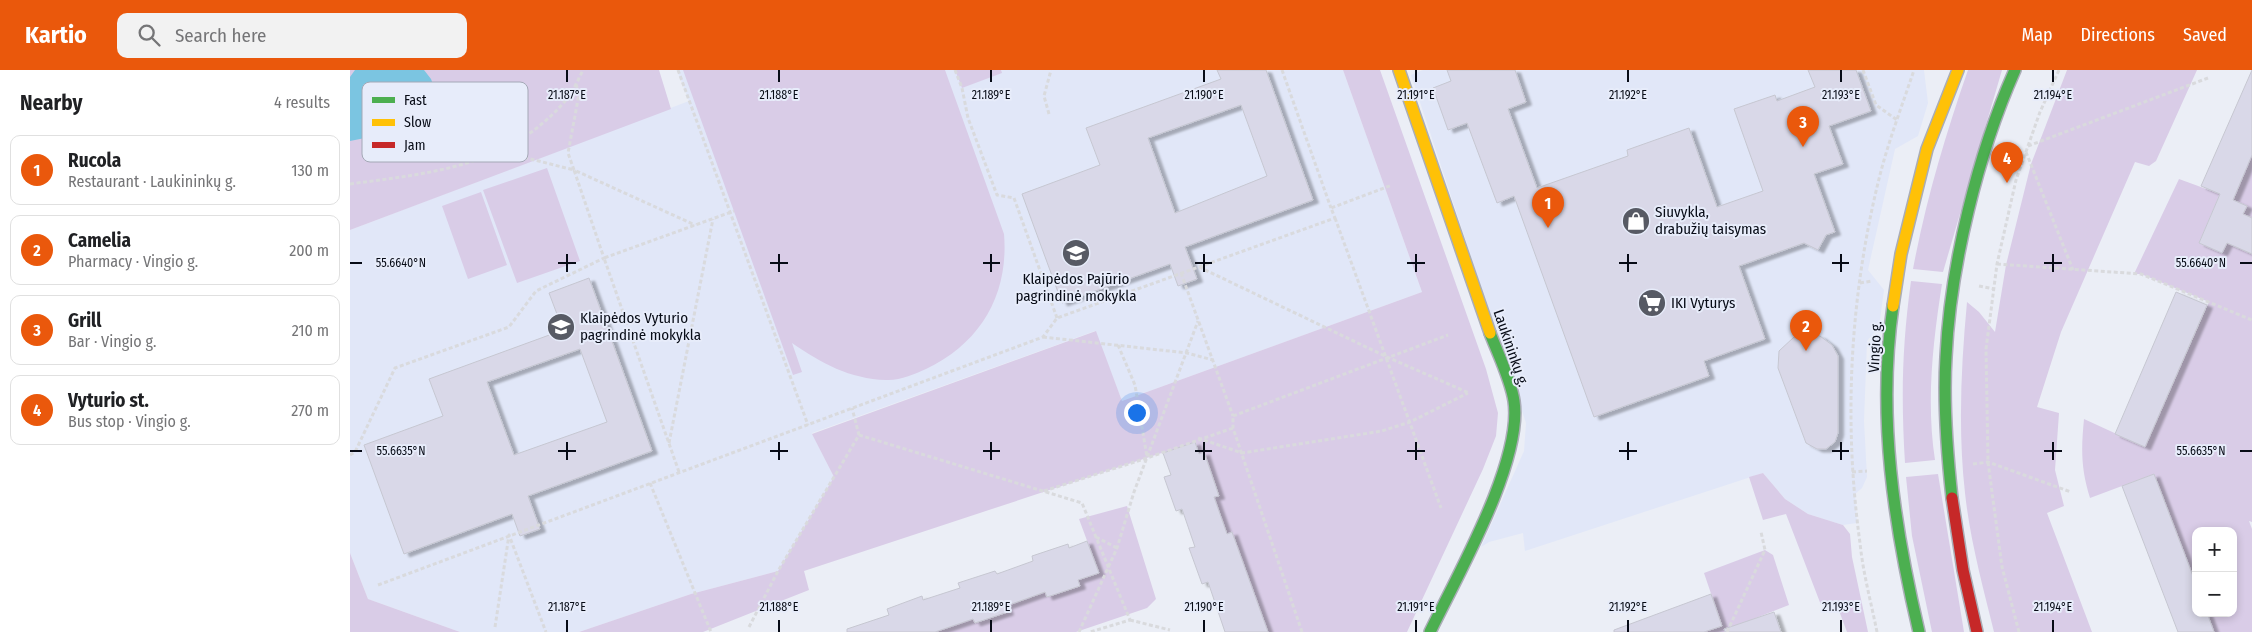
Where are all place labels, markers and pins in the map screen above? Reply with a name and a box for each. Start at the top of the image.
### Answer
pin: 3 [1787,106,1819,147]
pin: 4 [1991,142,2023,183]
pin: 1 [1532,187,1564,228]
place label: Siuvykla, drabužių taisymas [1655,203,1766,238]
shop icon: Siuvykla, drabužių taisymas [1621,206,1651,236]
school or university icon: Klaipėdos Pajūrio pagrindinė mokykla [1061,238,1091,268]
place label: Klaipėdos Pajūrio pagrindinė mokykla [1015,270,1137,305]
supermarket icon: IKI Vyturys [1637,288,1667,318]
place label: IKI Vyturys [1671,294,1735,312]
place label: Klaipėdos Vyturio pagrindinė mokykla [580,309,701,344]
pin: 2 [1790,310,1822,351]
school or university icon: Klaipėdos Vyturio pagrindinė mokykla [546,312,576,342]

